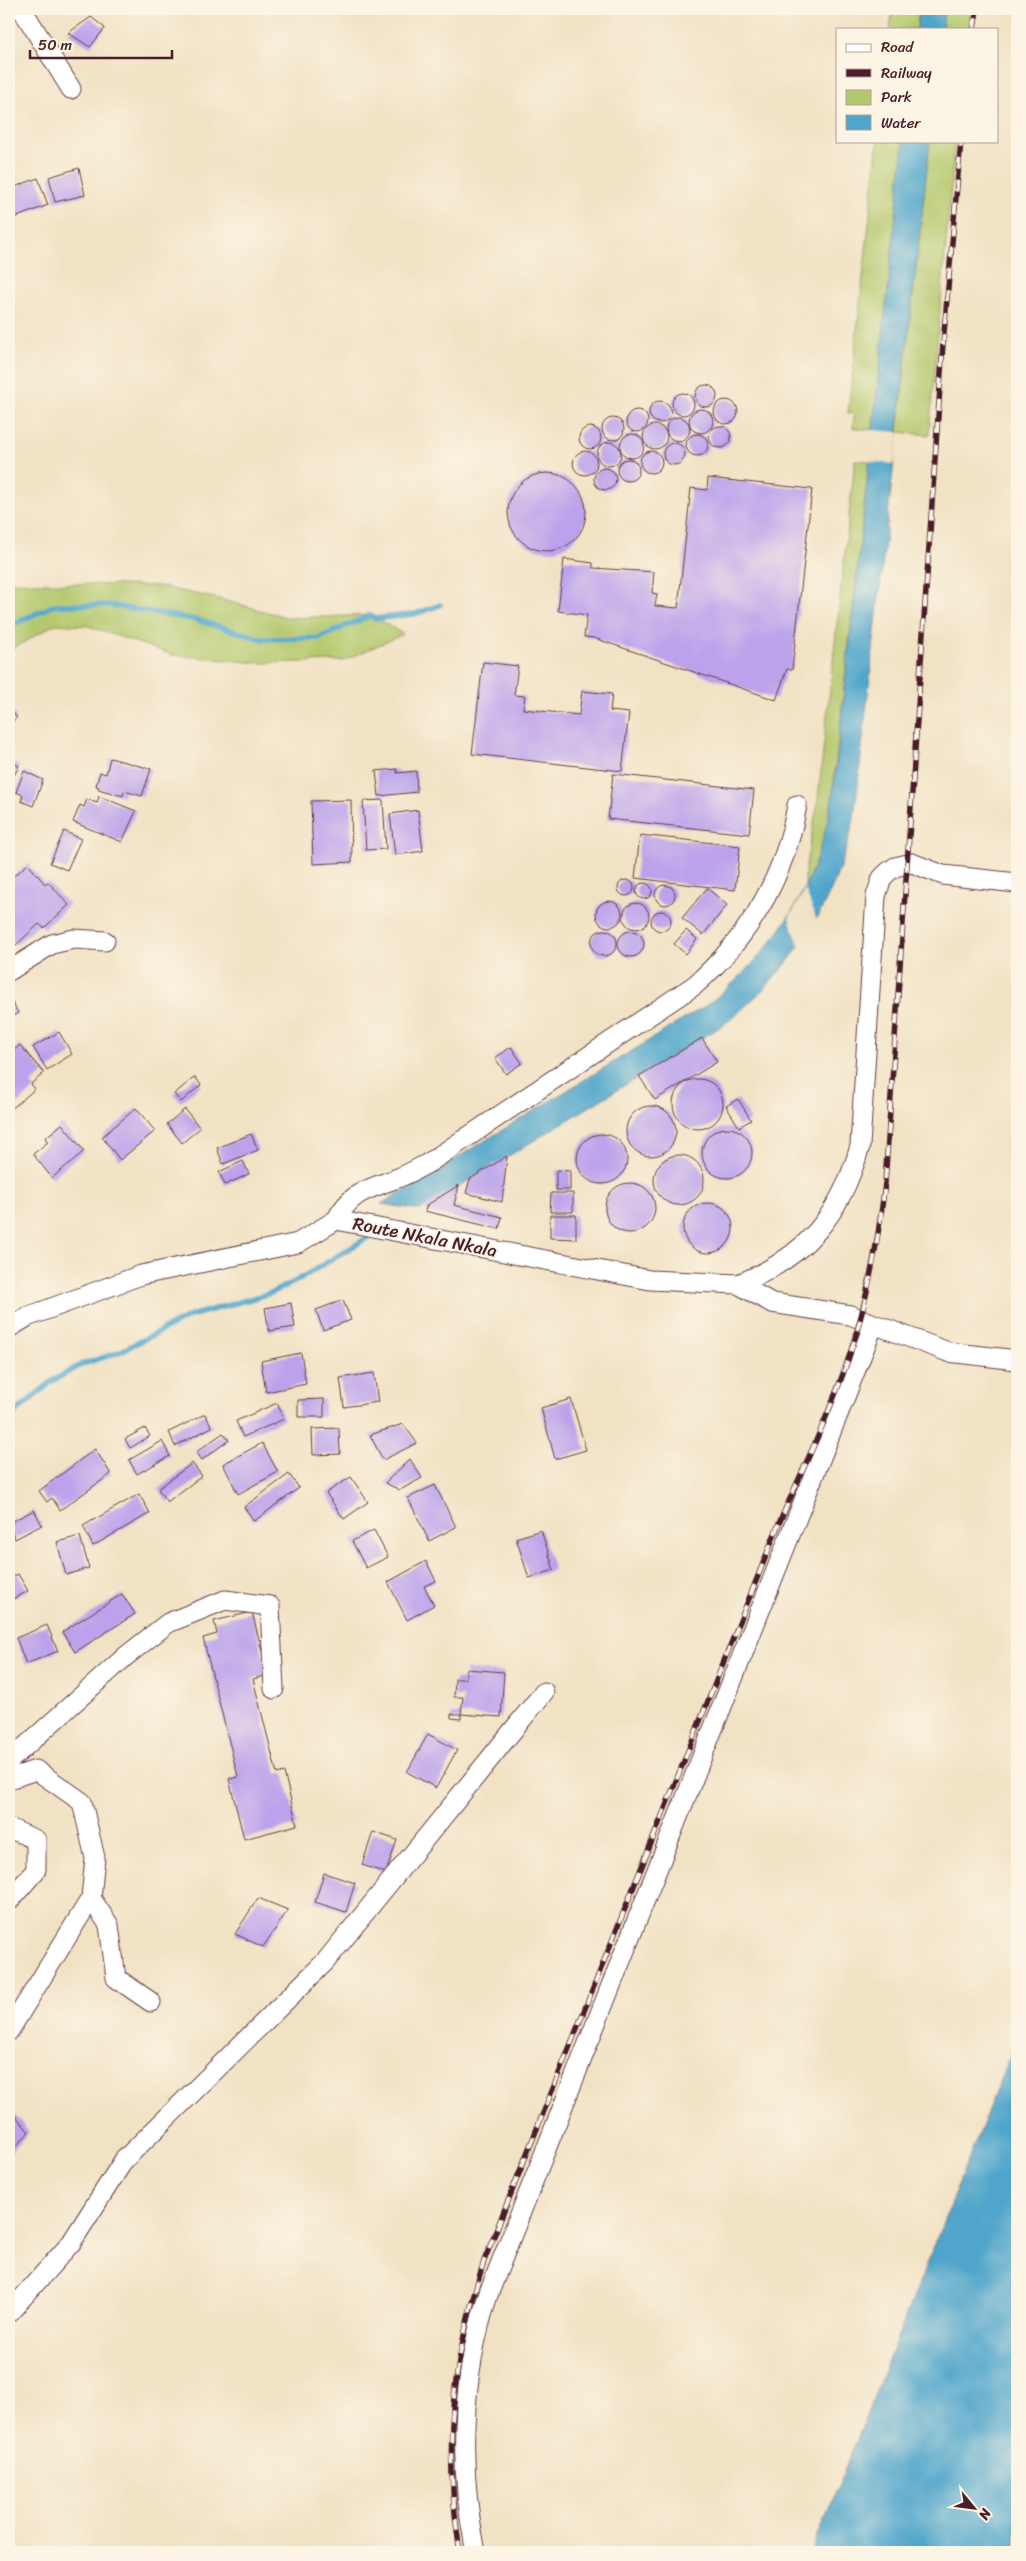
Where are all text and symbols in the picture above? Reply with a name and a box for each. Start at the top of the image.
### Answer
scale bar [30,28,172,60]
legend [836,28,998,142]
text: 50 m [38,32,73,58]
text: Road [881,34,914,60]
text: Railway [881,60,932,86]
text: Park [881,84,912,110]
text: Water [881,110,921,136]
street label: Route Nkala Nkala [350,1207,500,1267]
north arrow [948,2484,998,2534]
text: N [972,2503,999,2525]

